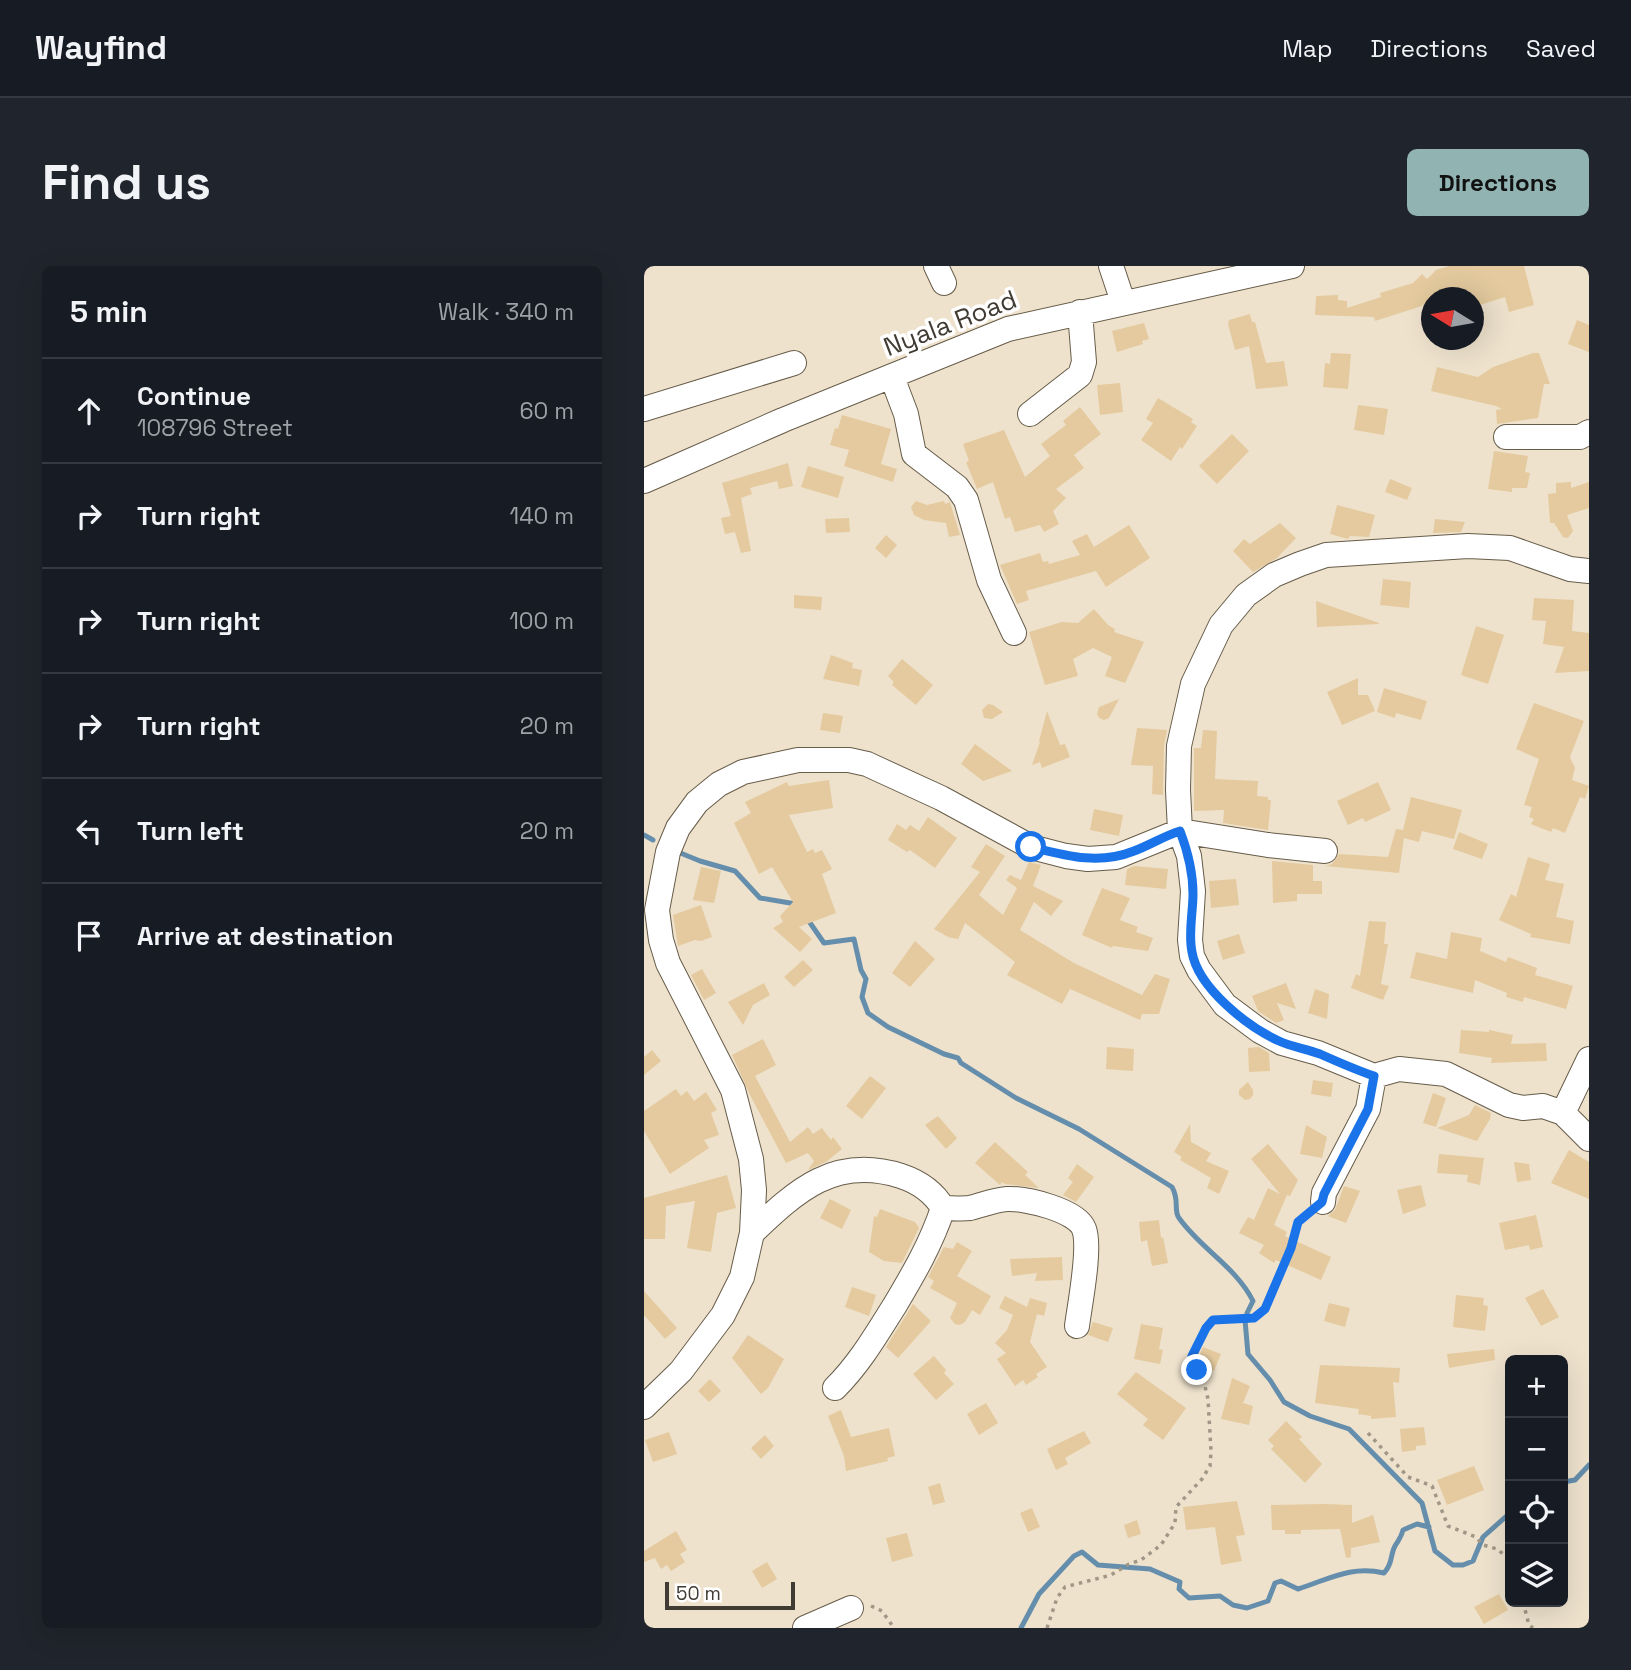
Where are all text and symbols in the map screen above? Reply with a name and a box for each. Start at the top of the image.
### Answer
text: Wayfind [35,27,167,69]
text: Map [1282,33,1332,64]
text: Directions [1370,33,1488,64]
text: Saved [1526,33,1596,64]
button: Directions [1407,149,1589,216]
text: Find us [42,151,211,213]
street label: Nyala Road [879,282,1021,364]
north arrow [1421,287,1484,350]
text: 5 min [70,292,148,331]
text: Walk · 340 m [438,297,574,327]
text: Continue [137,379,251,413]
icon: ahead [70,392,108,430]
text: 60 m [519,396,574,426]
text: 108796 Street [137,413,293,443]
icon: right [70,497,108,535]
text: Turn right [137,499,261,533]
text: 140 m [510,501,574,531]
icon: right [70,602,108,640]
text: Turn right [137,604,261,638]
text: 100 m [509,606,574,636]
icon: right [70,707,108,745]
text: Turn right [137,709,261,743]
text: 20 m [520,711,574,741]
icon: left [70,812,108,850]
text: Turn left [137,814,244,848]
text: 20 m [520,816,574,846]
route start [1015,831,1046,862]
icon: arrive [70,917,108,955]
text: Arrive at destination [137,919,394,953]
route end [1181,1354,1212,1385]
map controls [1505,1355,1568,1607]
button: + [1505,1355,1568,1418]
button: − [1505,1418,1568,1481]
button: locate [1505,1481,1568,1544]
button: layers [1505,1544,1568,1607]
scale bar [665,1579,794,1611]
text: 50 m [676,1581,721,1606]

